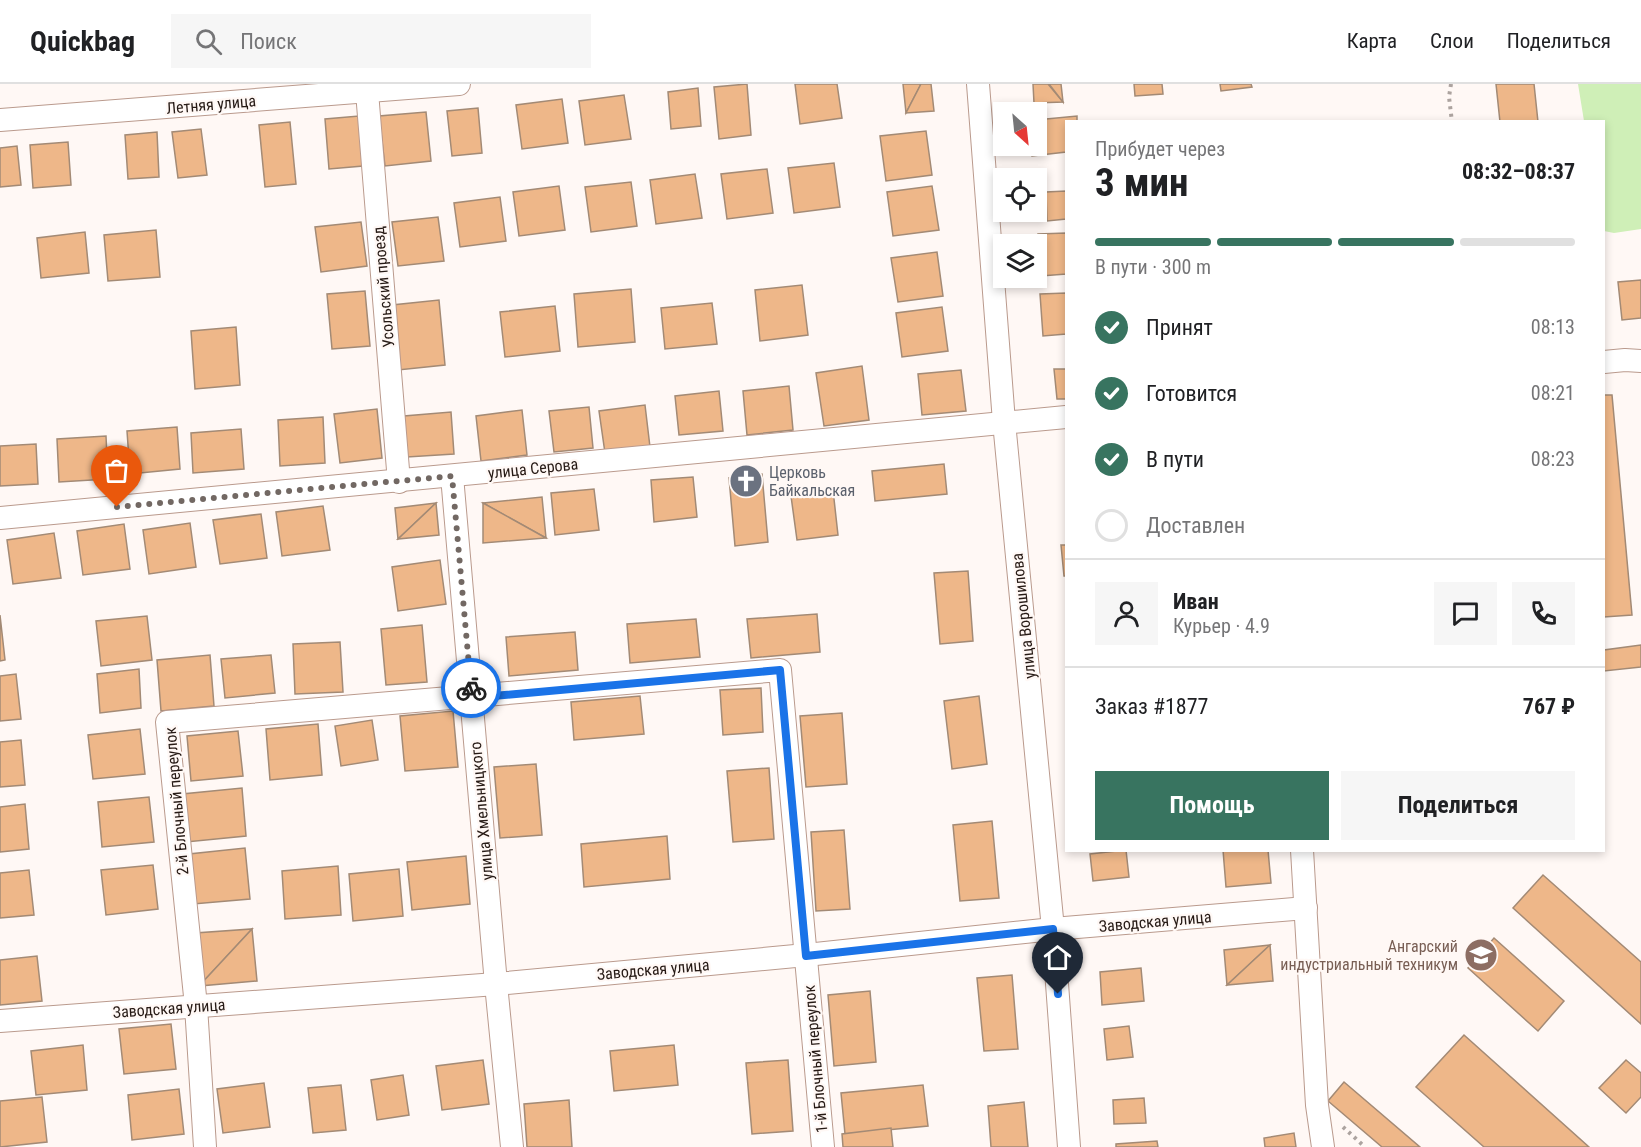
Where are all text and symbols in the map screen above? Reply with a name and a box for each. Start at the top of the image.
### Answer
search box [171,14,591,68]
text: Quickbag [30,25,135,58]
icon: search [192,25,225,58]
text: Поиск [240,29,297,54]
text: Карта [1347,29,1397,53]
text: Слои [1430,29,1474,53]
text: Поделиться [1507,29,1611,53]
street label: Летняя улица [165,91,257,118]
north arrow [993,102,1047,156]
map controls [993,102,1047,288]
text: Прибудет через [1095,137,1225,161]
text: 08:32–08:37 [1462,159,1575,184]
text: 3 мин [1095,160,1189,206]
button: locate [993,168,1047,222]
street label: Усольский проезд [369,225,398,348]
button: layers [993,234,1047,288]
text: В пути · 300 m [1095,255,1211,279]
icon: check [1095,311,1128,344]
text: Принят [1146,315,1213,340]
text: 08:13 [1531,315,1575,339]
icon: check [1095,377,1128,410]
text: Готовится [1146,381,1237,406]
text: 08:21 [1531,381,1575,405]
icon: check [1095,443,1128,476]
pin [91,445,142,507]
text: В пути [1146,447,1204,472]
text: 08:23 [1531,447,1575,471]
icon: bag [100,454,133,487]
street label: улица Серова [487,454,579,483]
church icon: Церковь Байкальская [728,463,764,499]
place label: Церковь Байкальская [769,463,855,500]
text: Доставлен [1146,513,1245,538]
street label: улица Ворошилова [1007,552,1040,680]
button: person [1095,582,1158,645]
button: chat [1434,582,1497,645]
button: phone [1512,582,1575,645]
text: Иван [1173,589,1219,614]
text: Курьер · 4.9 [1173,614,1270,638]
courier [441,658,501,718]
icon: bike [455,672,488,705]
text: Заказ #1877 [1095,694,1208,719]
text: 767 ₽ [1523,694,1575,719]
street label: 2-й Блочный переулок [161,726,192,876]
street label: улица Хмельницкого [466,741,497,881]
button: Помощь [1095,771,1329,840]
button: Поделиться [1341,771,1575,840]
street label: Заводская улица [1098,907,1212,936]
pin [1032,932,1083,994]
place label: Ангарский индустриальный техникум [1280,937,1458,974]
school or university icon: Ангарский индустриальный техникум [1463,937,1499,973]
icon: home [1041,941,1074,974]
street label: Заводская улица [596,955,710,984]
street label: 1-й Блочный переулок [800,984,831,1134]
street label: Заводская улица [112,995,226,1022]

